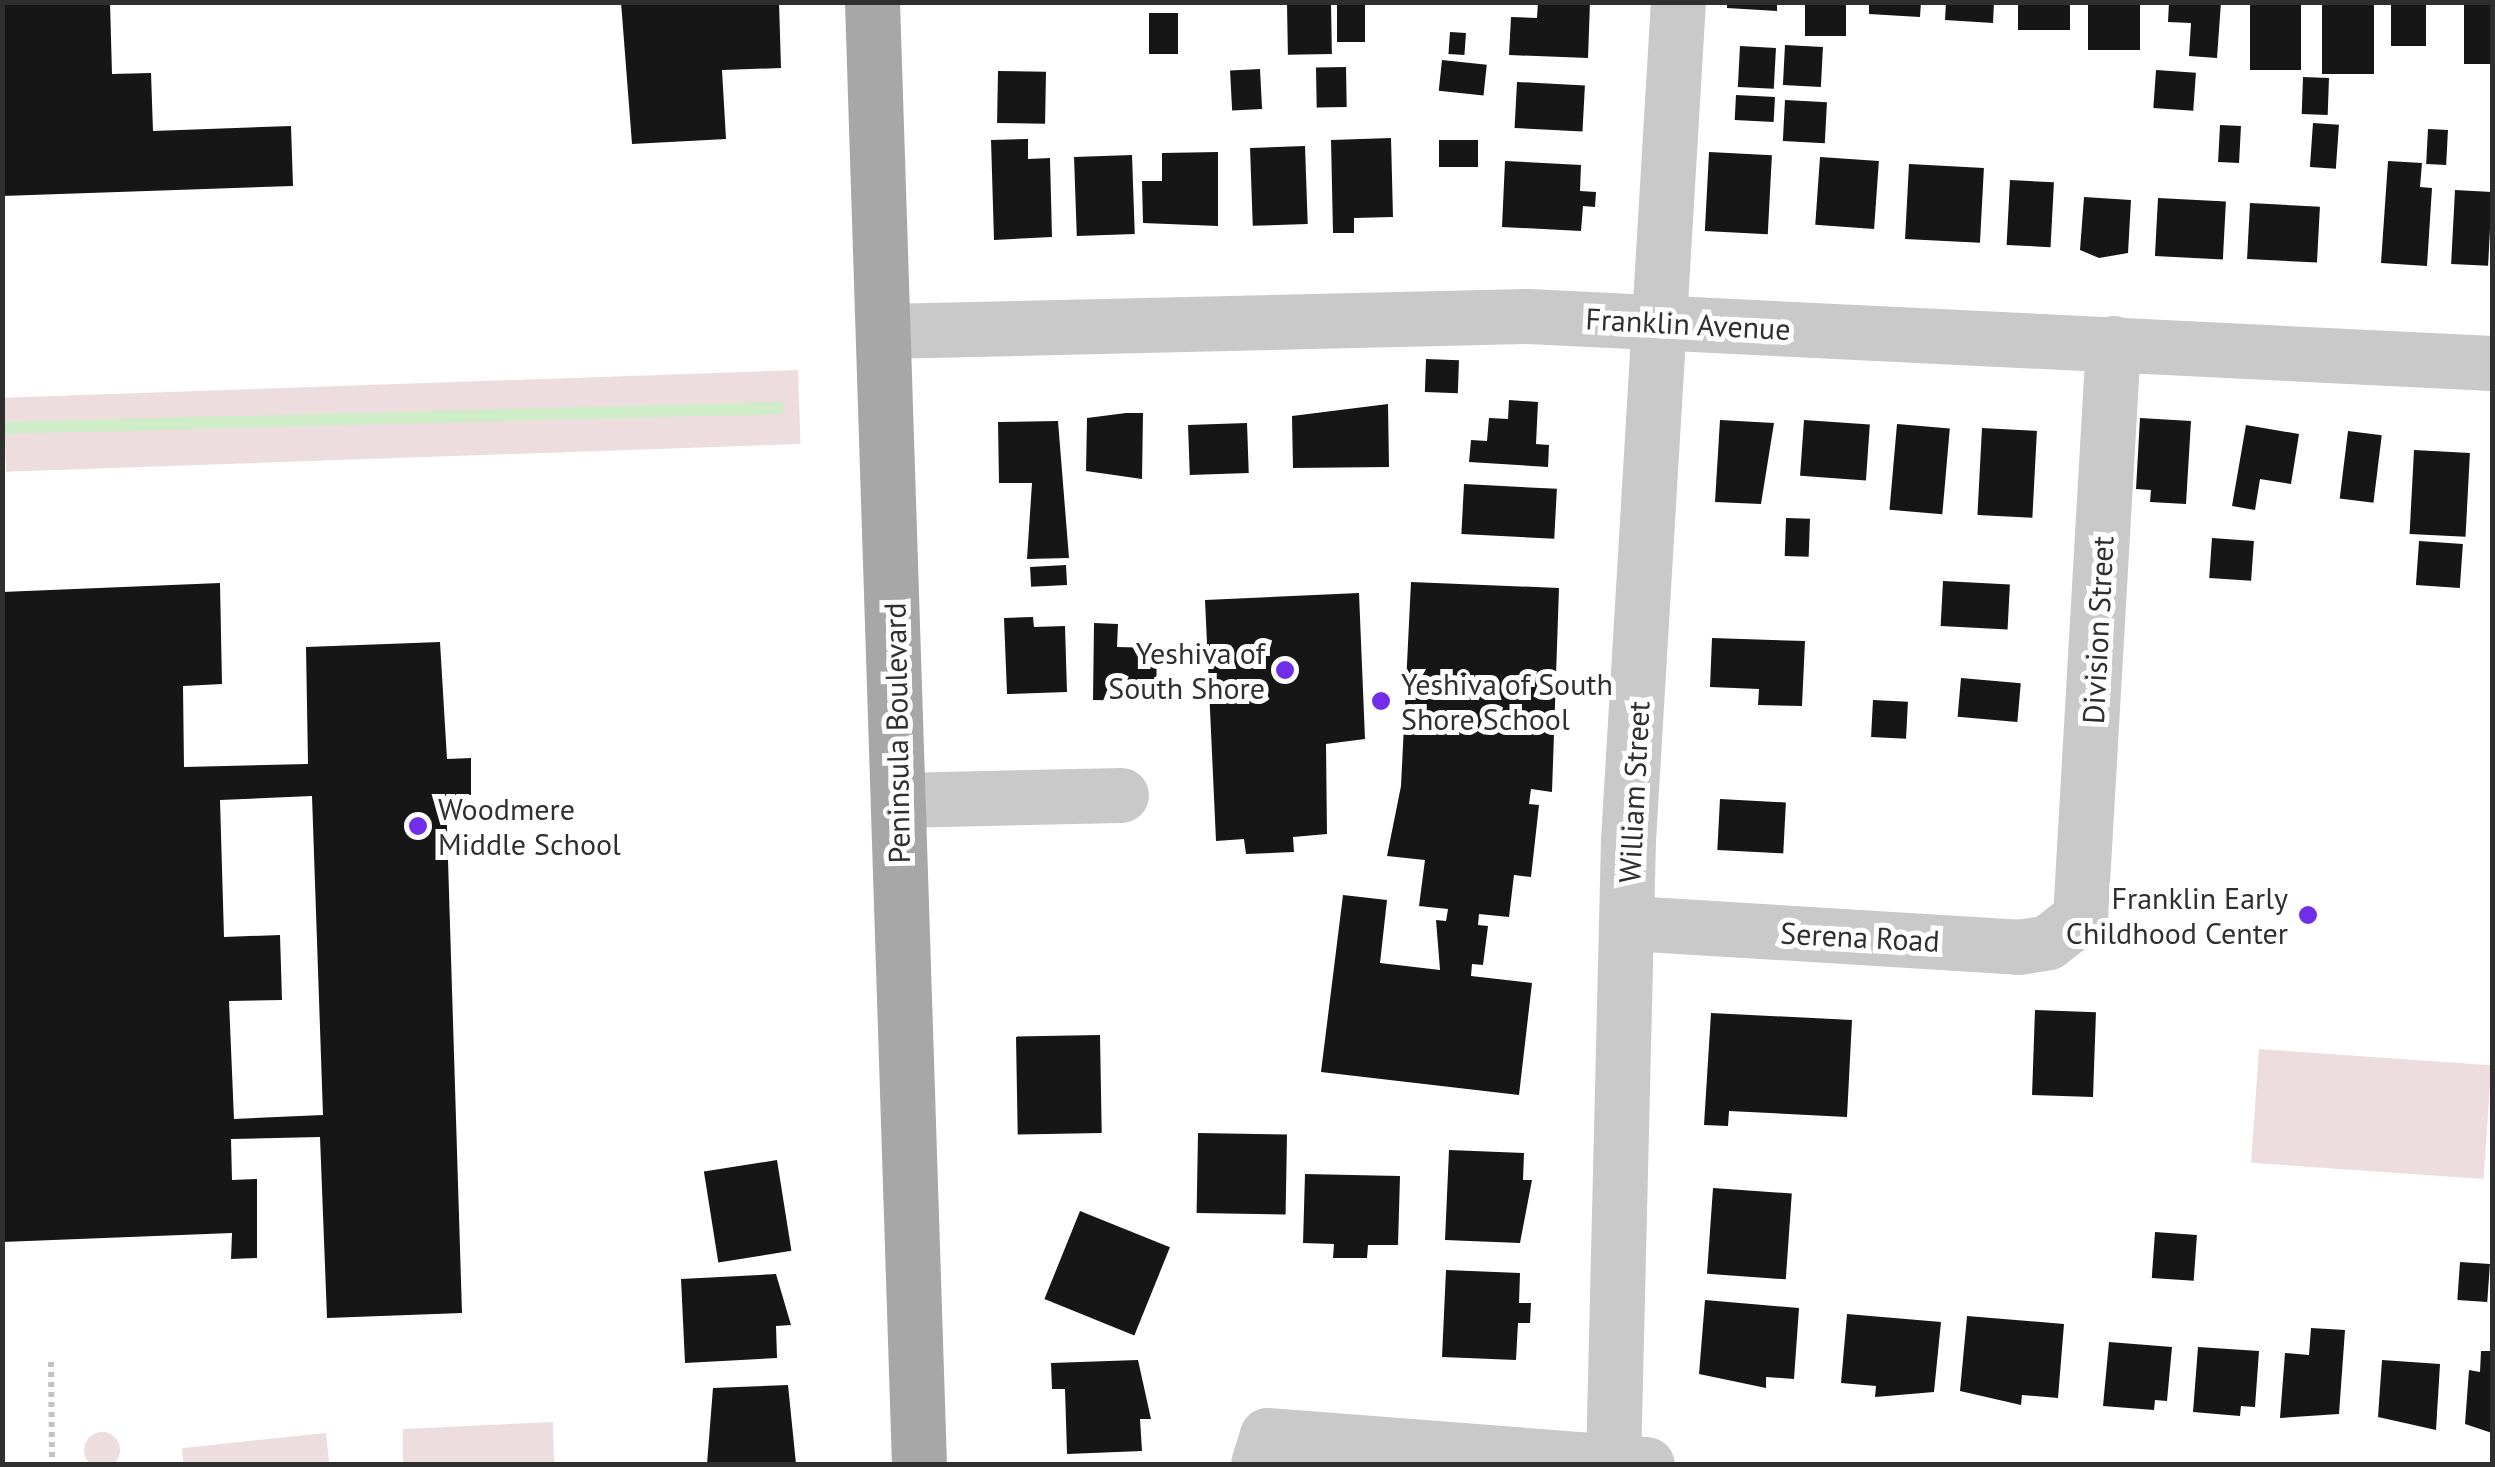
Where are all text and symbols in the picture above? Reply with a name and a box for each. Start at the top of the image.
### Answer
street label: Franklin Avenue [1584,301,1792,347]
street label: Division Street [2075,535,2121,725]
street label: Peninsula Boulevard [877,602,917,864]
place label: Yeshiva of South Shore [1108,635,1265,706]
marker: Yeshiva of South Shore [1274,659,1296,681]
place label: Yeshiva of South Shore School [1401,666,1613,736]
marker: Yeshiva of South Shore School [1370,690,1392,712]
street label: William Street [1611,700,1657,884]
place label: Woodmere Middle School [438,791,621,862]
marker: Woodmere Middle School [407,815,429,837]
place label: Franklin Early Childhood Center [2066,880,2288,950]
marker: Franklin Early Childhood Center [2297,904,2319,926]
street label: Serena Road [1779,915,1941,959]

